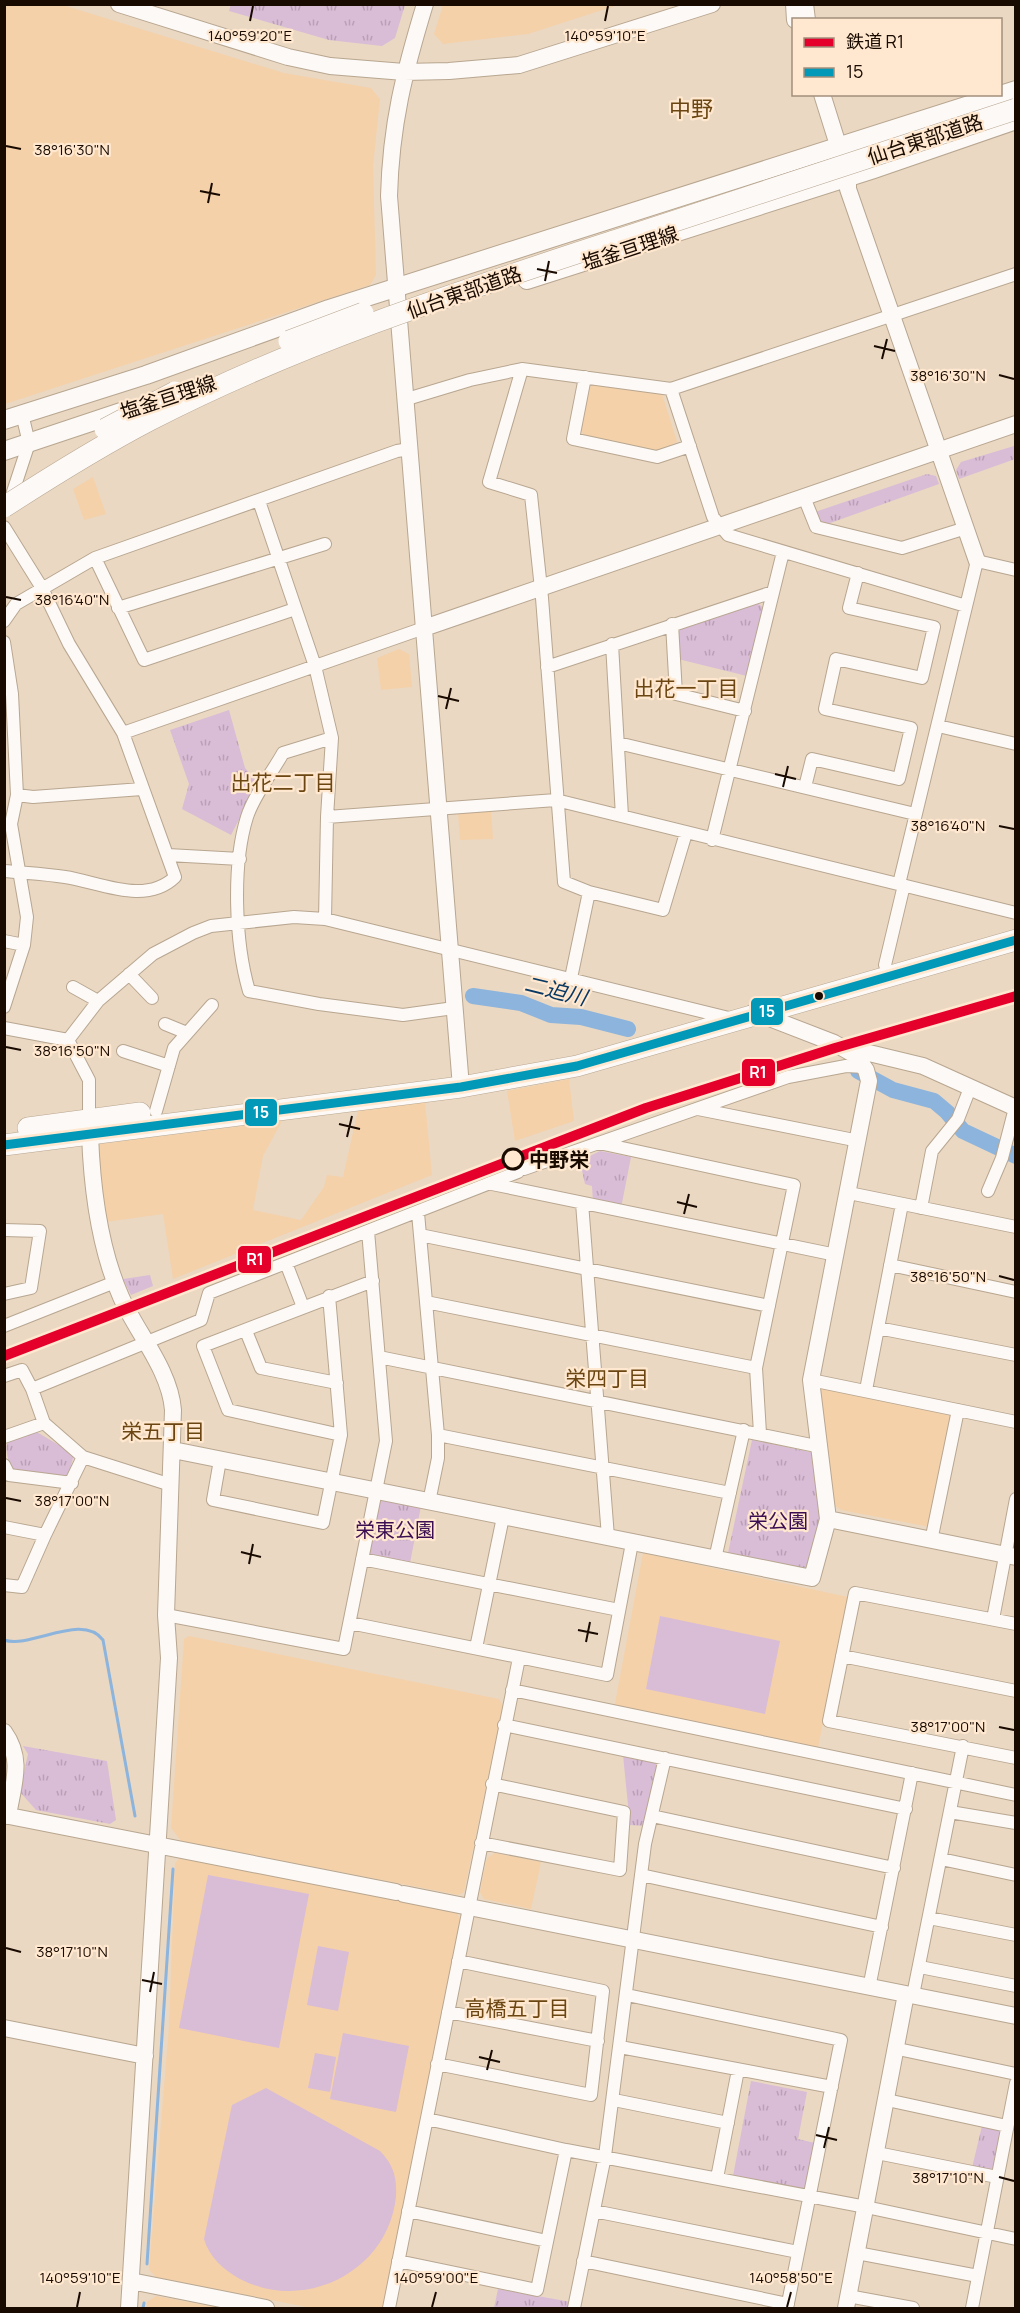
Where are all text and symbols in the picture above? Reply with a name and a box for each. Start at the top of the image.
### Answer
legend [792,18,1002,96]
text: 140°59'20"E [208,25,292,46]
text: 140°59'10"E [564,25,646,46]
text: 鉄道 R1 [846,29,904,53]
text: 15 [846,59,863,83]
district label: 中野 [669,94,713,124]
street label: 仙台東部道路 [864,108,986,170]
text: 38°16'30"N [34,139,110,160]
street label: 塩釜亘理線 [578,220,682,276]
street label: 仙台東部道路 [403,260,525,324]
text: 38°16'30"N [910,365,986,386]
street label: 塩釜亘理線 [116,369,220,425]
text: 38°16'40"N [35,589,109,610]
district label: 出花一丁目 [634,674,739,702]
district label: 出花二丁目 [231,768,336,796]
text: 38°16'40"N [911,815,985,836]
water label: 二迫川 [522,969,592,1012]
unlabelled marker [813,990,825,1002]
line badge: 15 [750,997,784,1026]
text: 15 [759,1000,775,1022]
text: 38°16'50"N [34,1040,110,1061]
line badge: R1 [741,1058,776,1087]
text: R1 [749,1061,767,1083]
line badge: 15 [244,1098,278,1127]
text: 15 [253,1101,269,1123]
place label: 中野栄 [529,1146,589,1173]
marker: 中野栄 [502,1148,524,1170]
line badge: R1 [237,1245,272,1274]
text: R1 [246,1248,264,1270]
text: 38°16'50"N [910,1266,986,1287]
district label: 栄四丁目 [565,1364,649,1392]
district label: 栄五丁目 [121,1417,205,1445]
text: 38°17'00"N [35,1490,109,1511]
park label: 栄公園 [748,1507,808,1534]
park label: 栄東公園 [355,1516,435,1543]
text: 38°17'00"N [911,1716,985,1737]
text: 38°17'10"N [36,1941,108,1962]
district label: 高橋五丁目 [465,1994,570,2022]
text: 38°17'10"N [912,2167,984,2188]
text: 140°59'10"E [39,2267,121,2288]
text: 140°59'00"E [394,2267,478,2288]
text: 140°58'50"E [749,2267,833,2288]

